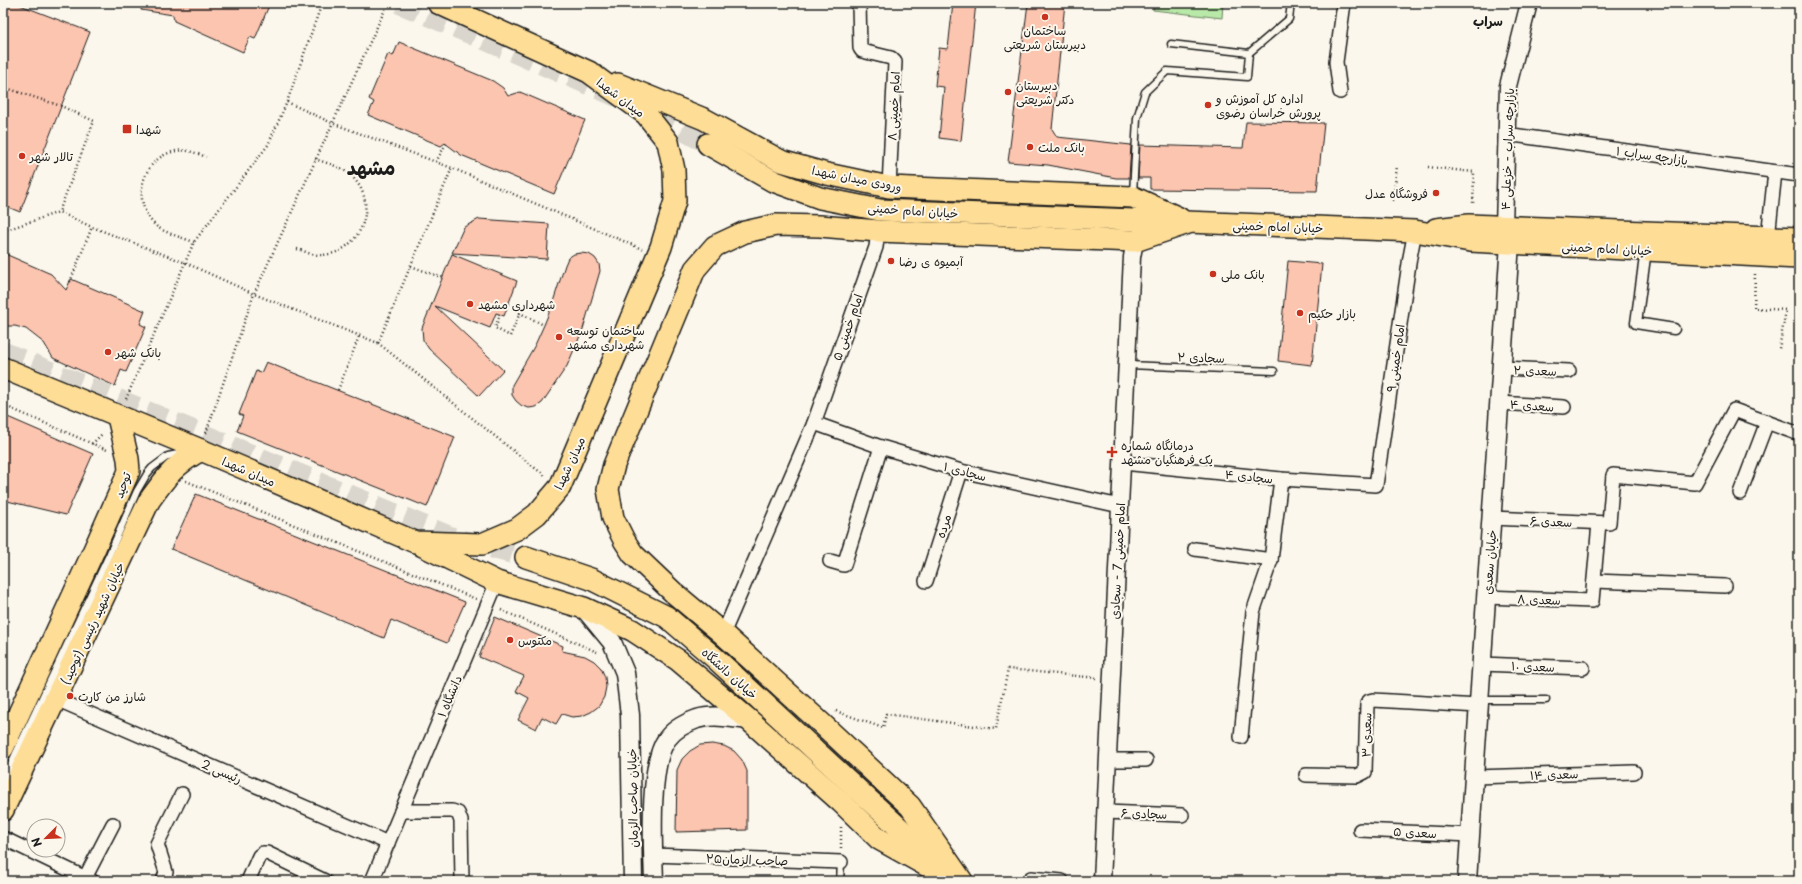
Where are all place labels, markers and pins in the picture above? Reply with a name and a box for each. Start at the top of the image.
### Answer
marker: ساختمان دبیرستان شریعتی [1040,12,1050,22]
place label: ساختمان دبیرستان شریعتی [1004,21,1086,53]
place label: دبیرستان دکتر شریعتی [1016,76,1074,108]
marker: دبیرستان دکتر شریعتی [1003,87,1013,97]
place label: اداره کل آموزش و پرورش خراسان رضوی [1215,89,1321,121]
marker: اداره کل آموزش و پرورش خراسان رضوی [1203,100,1213,110]
place label: شهدا [136,120,161,138]
marker: شهدا [121,123,133,135]
place label: بانک ملت [1038,138,1085,156]
marker: بانک ملت [1025,142,1035,152]
place label: تالار شهر [29,147,74,165]
marker: تالار شهر [17,151,27,161]
place label: فروشگاه عدل [1365,184,1428,202]
marker: فروشگاه عدل [1431,188,1441,198]
place label: آبمیوه ی رضا [899,252,964,270]
marker: آبمیوه ی رضا [886,256,896,266]
place label: بانک ملی [1221,265,1265,283]
marker: بانک ملی [1208,269,1218,279]
place label: شهرداری مشهد [478,295,555,313]
marker: شهرداری مشهد [465,299,475,309]
place label: بازار حکیم [1308,304,1356,323]
marker: بازار حکیم [1295,308,1305,318]
place label: ساختمان توسعه شهرداری مشهد [567,321,645,353]
marker: ساختمان توسعه شهرداری مشهد [554,332,564,342]
place label: بانک شهر [115,343,161,361]
marker: بانک شهر [103,347,113,357]
place label: درمانگاه شماره یک فرهنگیان مشهد [1121,436,1213,468]
marker: درمانگاه شماره یک فرهنگیان مشهد [1106,446,1118,458]
place label: مکتوس [518,631,552,649]
marker: مکتوس [505,635,515,645]
place label: شارز من کارت [78,687,146,705]
marker: شارز من کارت [65,691,75,701]

